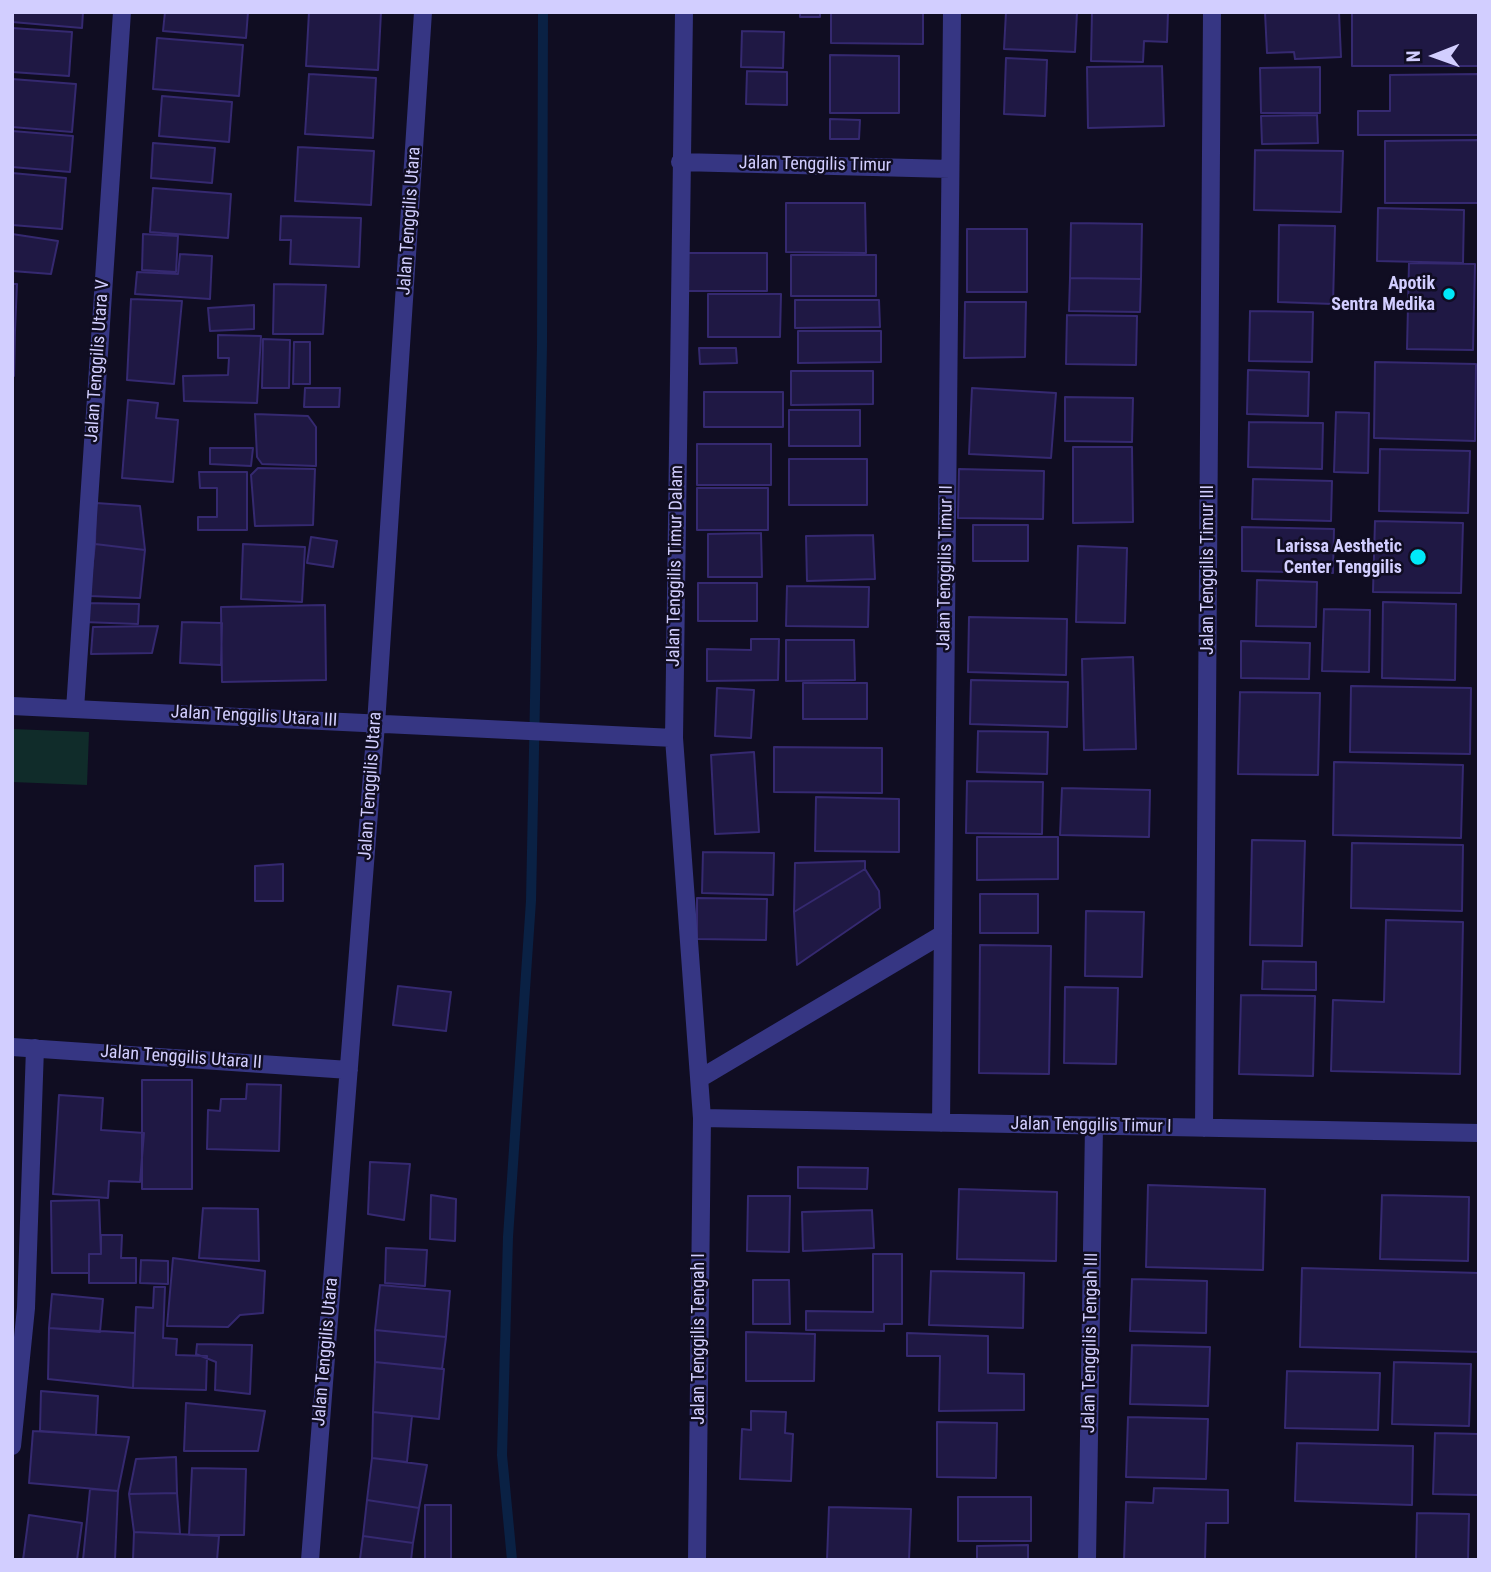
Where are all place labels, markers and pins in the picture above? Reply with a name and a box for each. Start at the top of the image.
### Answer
place label: Apotik Sentra Medika [1331,273,1435,316]
marker: Apotik Sentra Medika [1441,286,1457,302]
place label: Larissa Aesthetic Center Tenggilis [1277,536,1402,578]
marker: Larissa Aesthetic Center Tenggilis [1408,547,1428,567]

